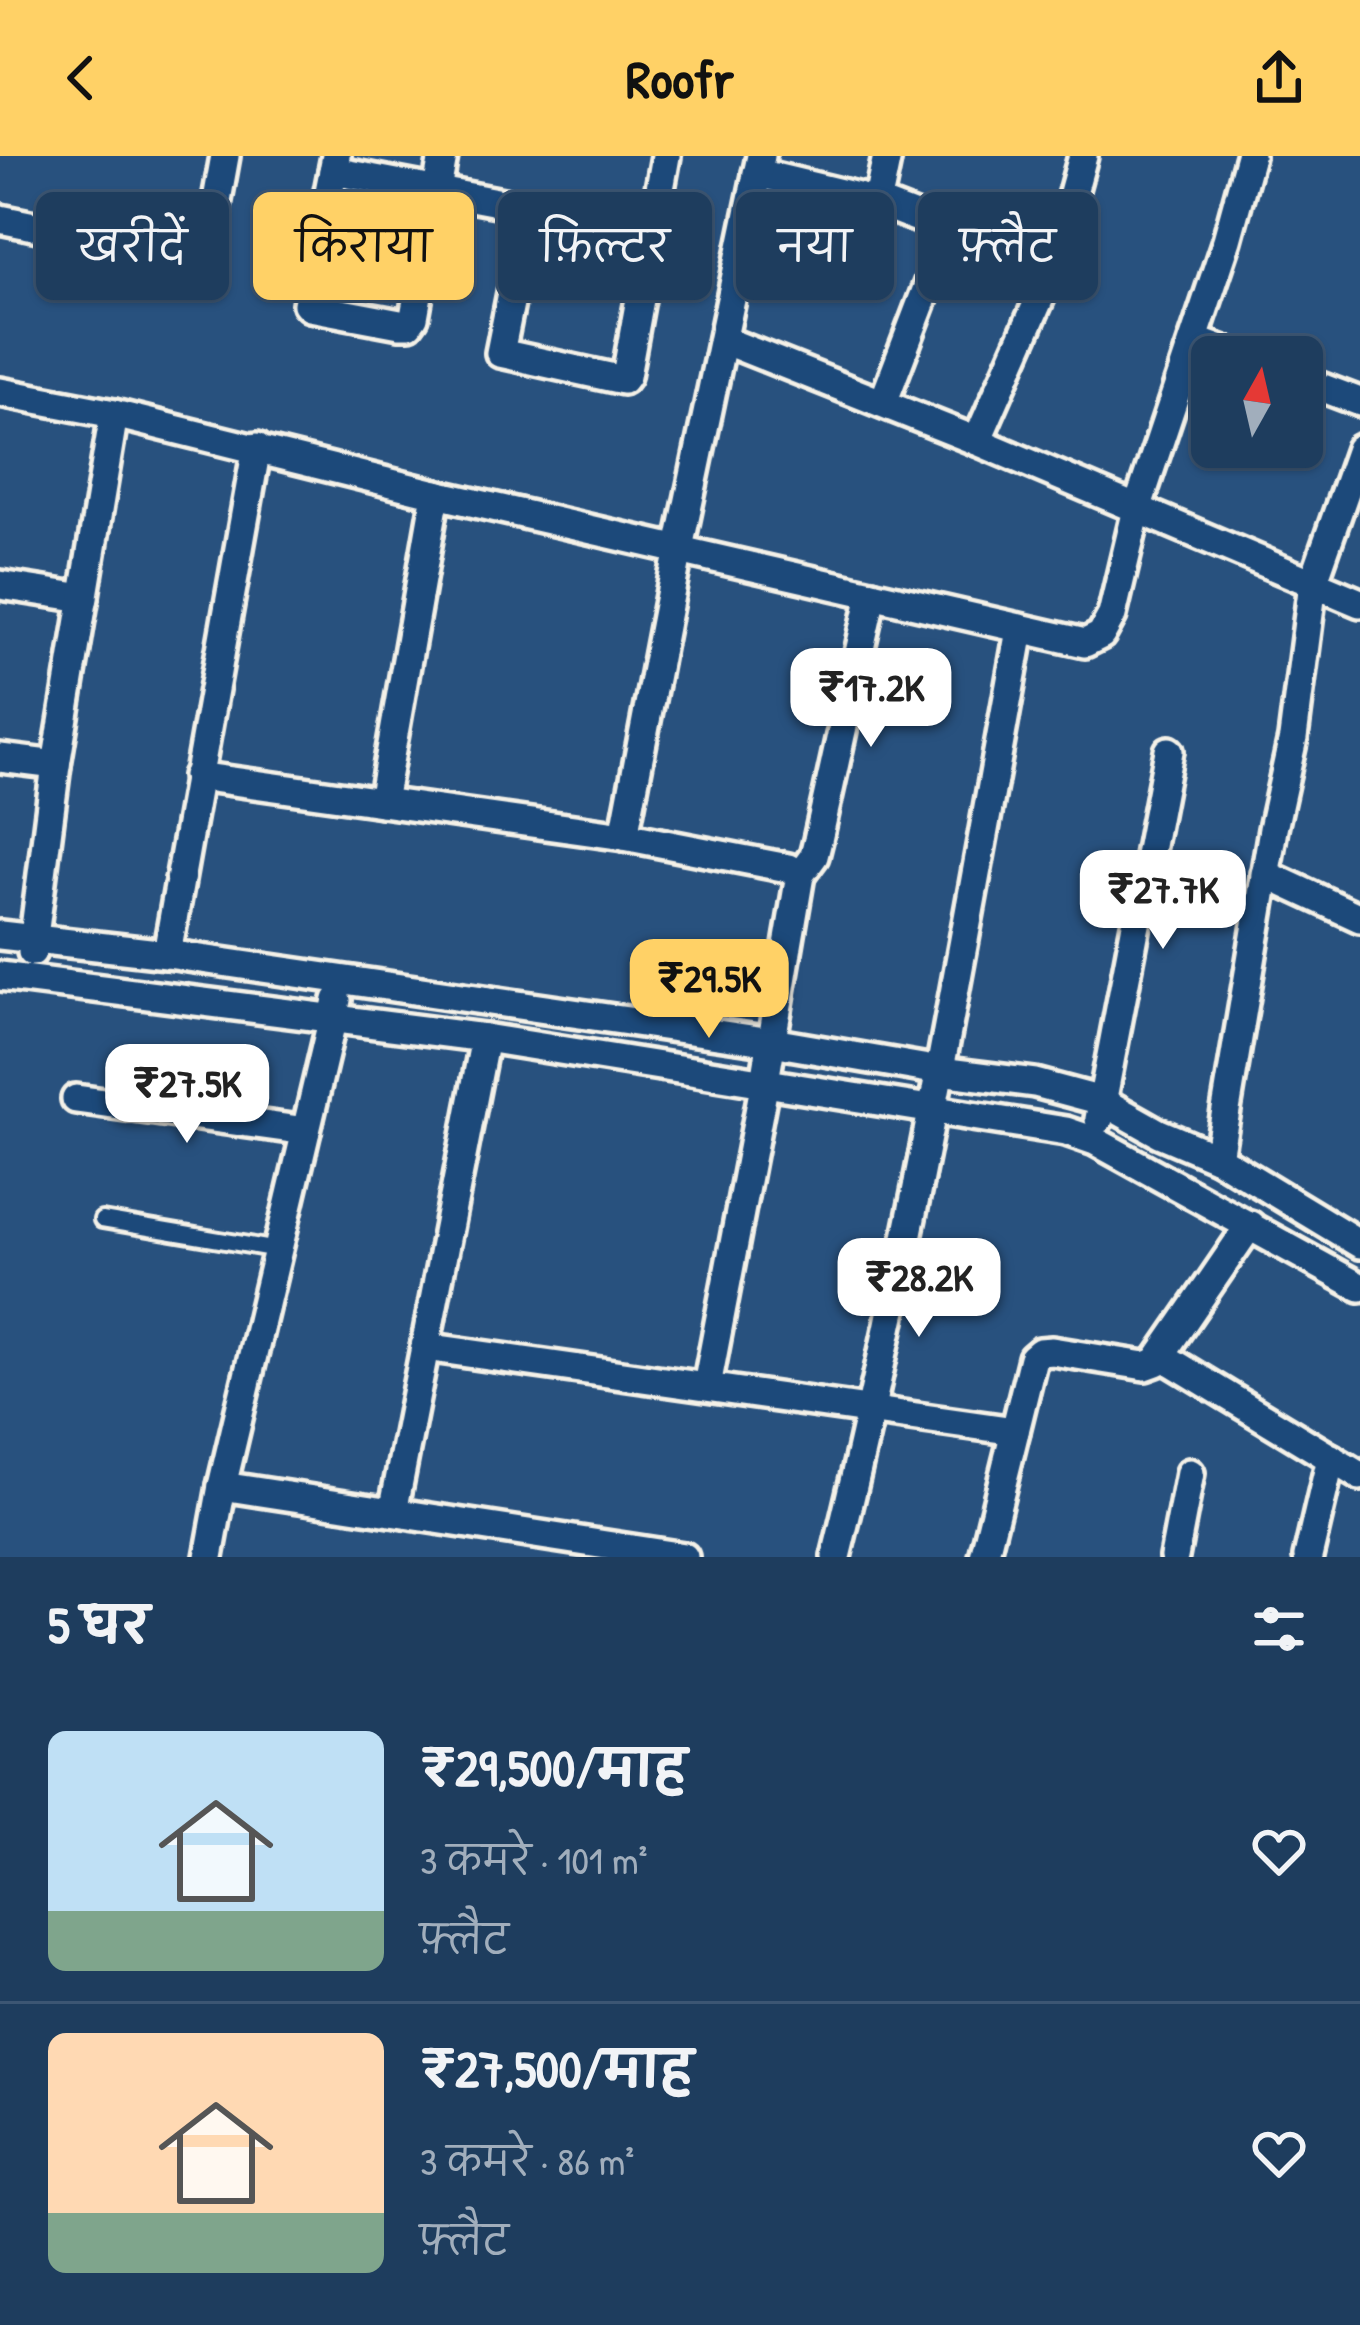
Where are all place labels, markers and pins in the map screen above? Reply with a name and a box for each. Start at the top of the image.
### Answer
pin: ₹17.2K [773,648,969,750]
pin: ₹27.7K [1065,850,1261,952]
pin: ₹29.5K [611,939,807,1041]
pin: ₹27.5K [89,1044,285,1146]
pin: ₹28.2K [821,1238,1017,1340]

